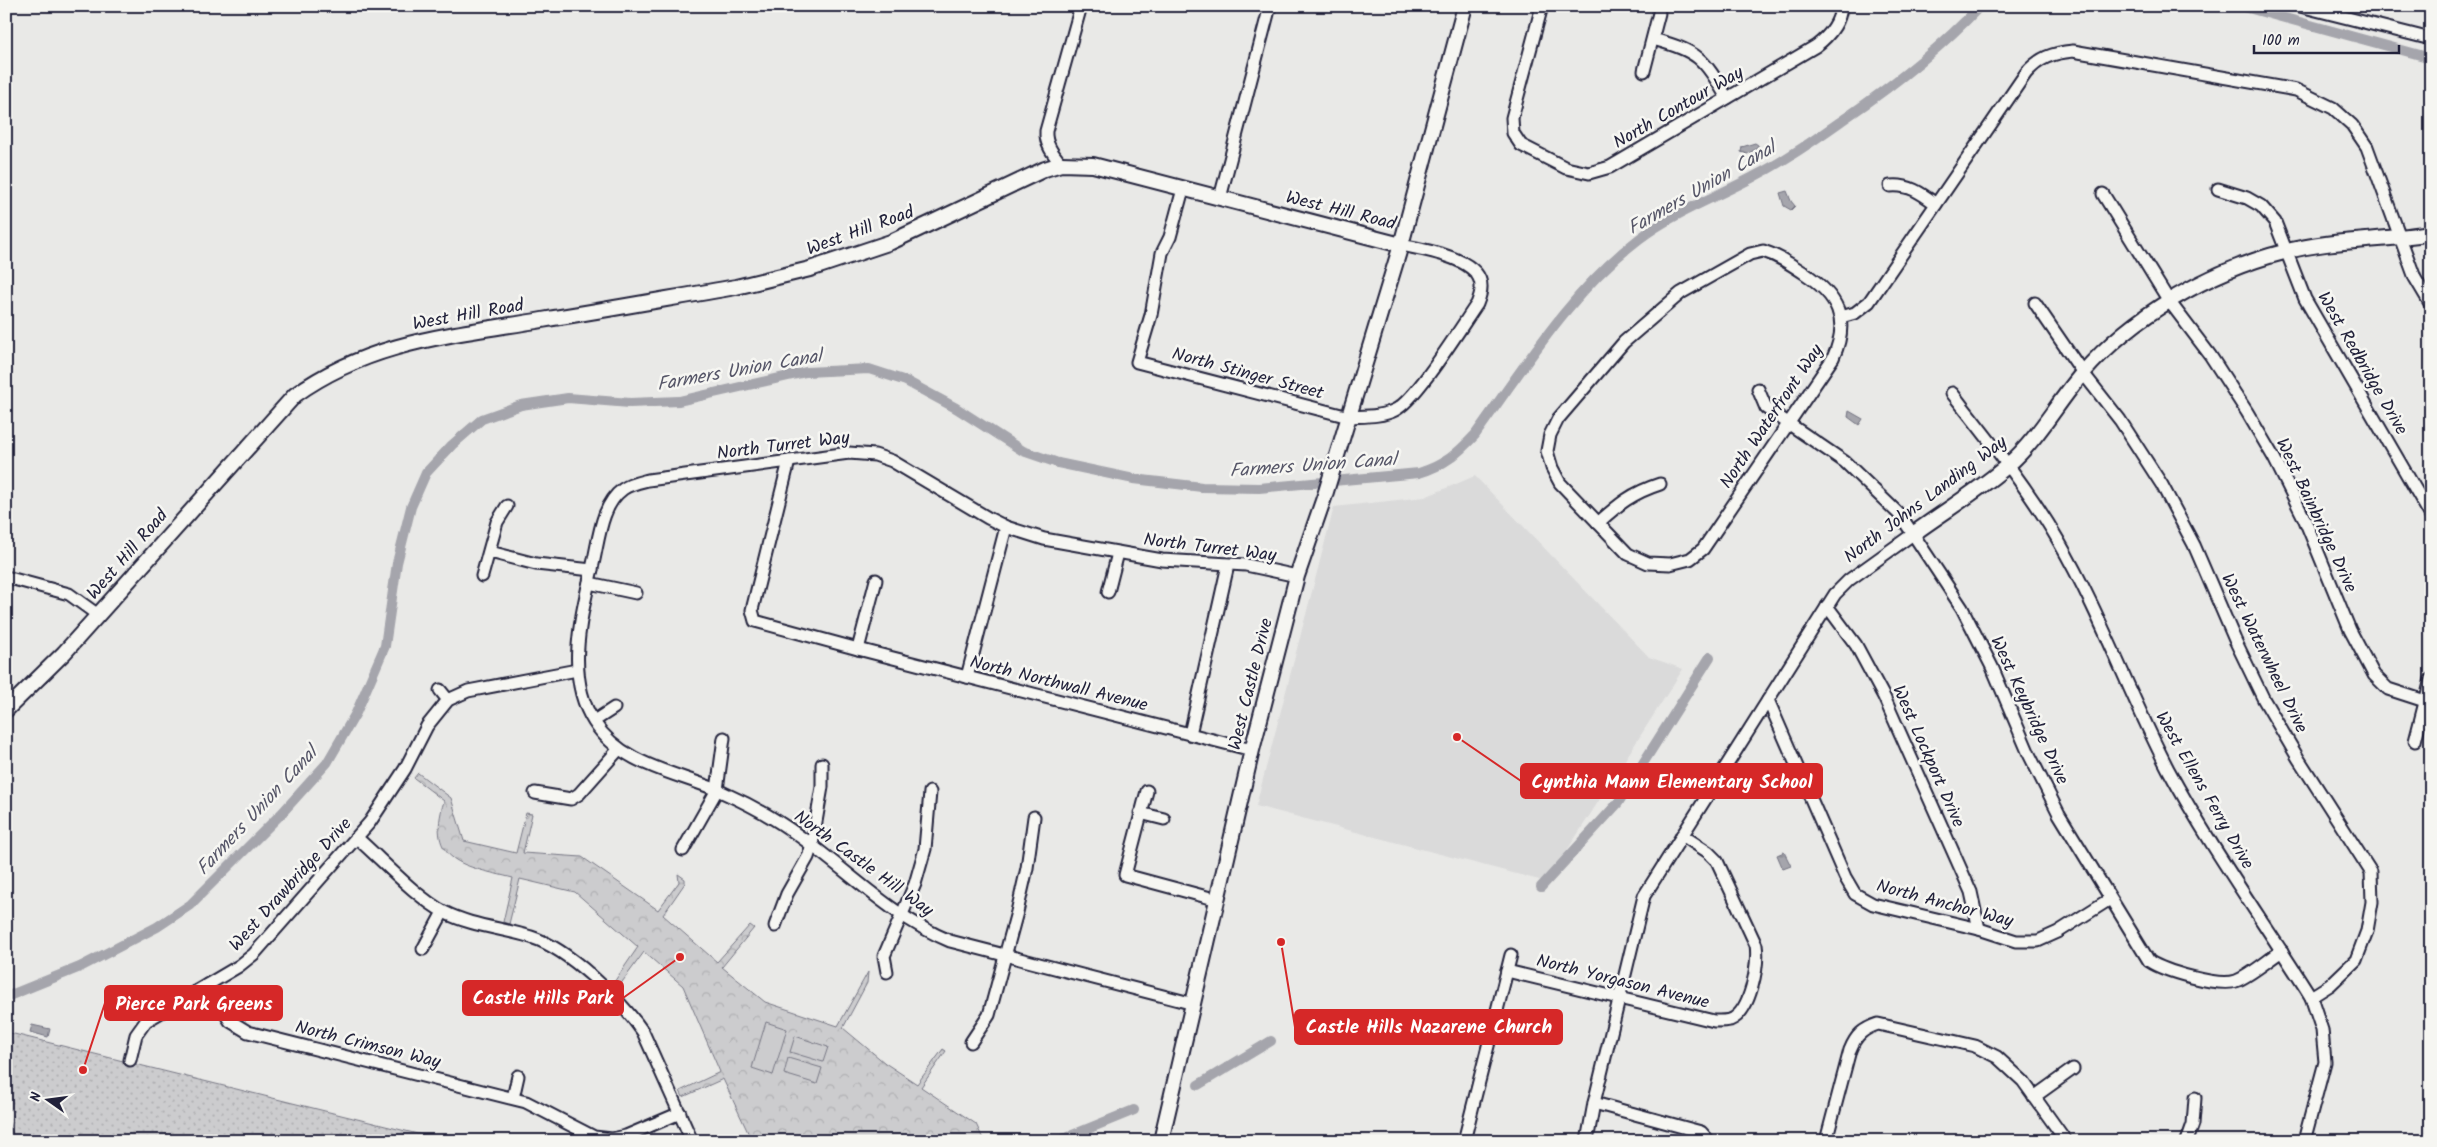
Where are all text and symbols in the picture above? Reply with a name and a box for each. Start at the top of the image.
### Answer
scale bar [2254,22,2400,54]
text: 100 m [2262,29,2300,53]
street label: North Contour Way [1608,59,1750,158]
water label: Farmers Union Canal [1622,132,1785,244]
street label: West Hill Road [1283,184,1400,239]
street label: West Hill Road [803,198,919,264]
street label: West Redbridge Drive [2309,286,2415,441]
street label: West Hill Road [410,291,527,340]
street label: North Waterfront Way [1713,338,1832,495]
street label: North Stinger Street [1169,340,1328,409]
water label: Farmers Union Canal [654,341,828,400]
street label: North Turret Way [715,424,852,469]
street label: North Johns Landing Way [1838,429,2014,571]
street label: West Bainbridge Drive [2267,433,2364,598]
water label: Farmers Union Canal [1229,445,1401,487]
street label: West Hill Road [80,502,177,607]
street label: North Turret Way [1142,526,1278,571]
street label: West Waterwheel Drive [2212,569,2315,739]
street label: West Castle Drive [1221,615,1282,753]
street label: West Keybridge Drive [1981,631,2076,790]
street label: North Northwall Avenue [967,648,1151,721]
street label: West Lockport Drive [1883,681,1972,832]
street label: West Ellens Ferry Drive [2146,706,2261,875]
water label: Farmers Union Canal [189,738,328,883]
callout: Cynthia Mann Elementary School [1521,764,1822,798]
text: Cynthia Mann Elementary School [1531,768,1813,798]
street label: North Castle Hill Way [787,803,940,925]
street label: West Drawbridge Drive [223,811,360,959]
street label: North Anchor Way [1873,872,2017,937]
street label: North Yorgason Avenue [1533,947,1712,1018]
callout: Castle Hills Park [463,981,623,1015]
text: Castle Hills Park [473,984,614,1014]
callout: Pierce Park Greens [105,986,282,1020]
text: Pierce Park Greens [115,990,273,1020]
callout: Castle Hills Nazarene Church [1295,1010,1562,1044]
street label: North Crimson Way [292,1013,444,1078]
text: Castle Hills Nazarene Church [1306,1013,1552,1043]
north arrow [22,1074,72,1124]
text: N [25,1090,48,1104]

